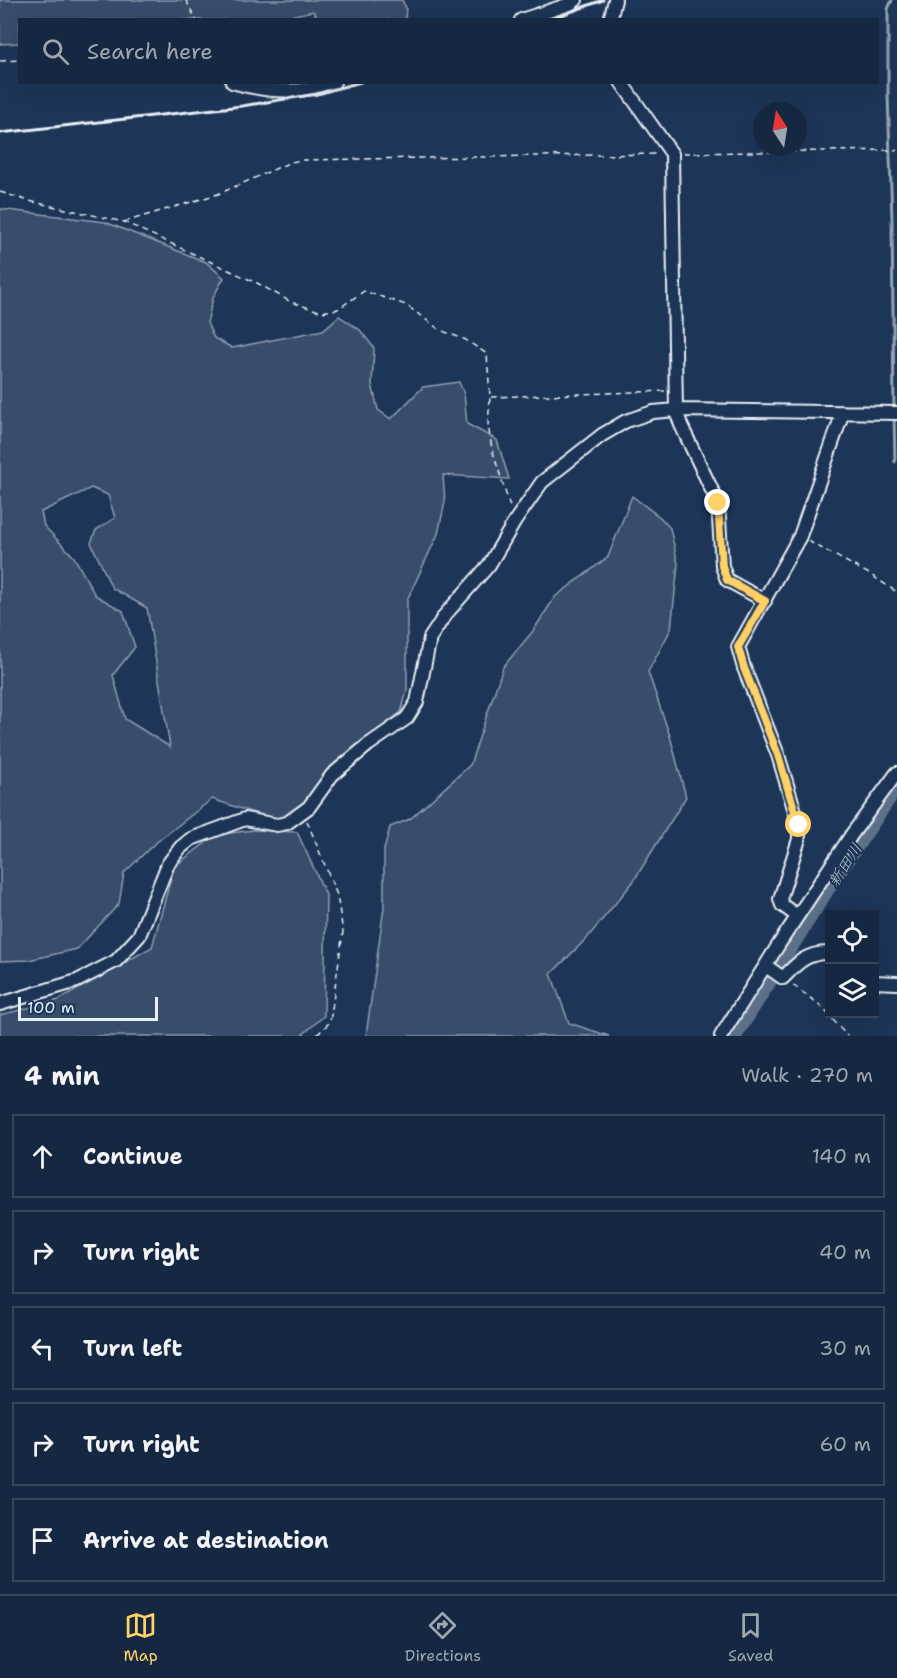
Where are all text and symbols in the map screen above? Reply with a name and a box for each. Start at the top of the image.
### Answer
search box [18,18,879,84]
icon: search [39,35,72,68]
text: Search here [87,37,213,66]
north arrow [753,102,807,156]
route end [704,489,730,515]
route start [785,811,811,837]
water label: 新田川 [823,839,867,891]
map controls [825,910,879,1018]
button: locate [825,910,879,964]
button: layers [825,964,879,1018]
scale bar [18,994,158,1022]
text: 100 m [27,997,75,1018]
text: 4 min [24,1058,100,1093]
text: Walk · 270 m [741,1062,873,1088]
icon: ahead [26,1140,59,1173]
text: Continue [83,1142,183,1171]
text: 140 m [812,1143,871,1169]
icon: right [26,1236,59,1269]
text: Turn right [83,1238,200,1267]
text: 40 m [819,1239,871,1265]
icon: left [26,1332,59,1365]
text: Turn left [83,1334,182,1363]
text: 30 m [819,1335,871,1361]
icon: right [26,1428,59,1461]
text: Turn right [83,1430,200,1459]
text: 60 m [819,1431,871,1457]
icon: arrive [26,1524,59,1557]
text: Arrive at destination [83,1526,329,1555]
tab: Map [124,1609,158,1666]
tab: Directions [405,1609,481,1666]
tab: Saved [728,1609,774,1666]

